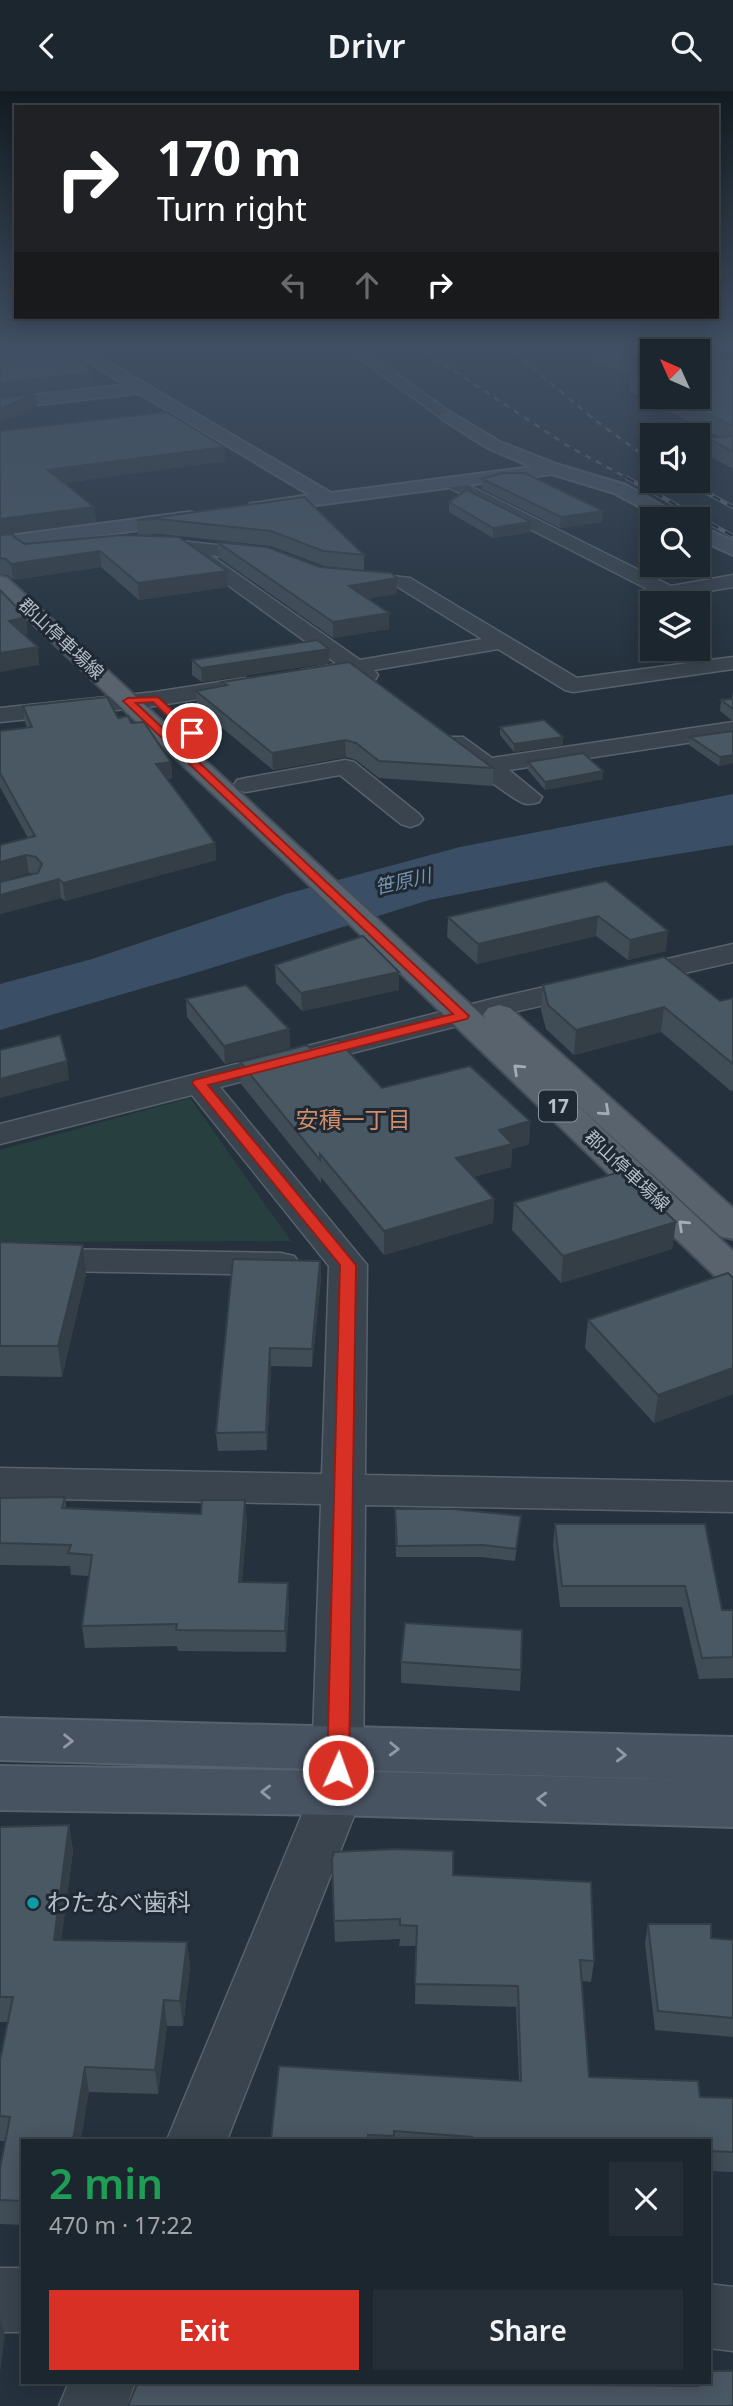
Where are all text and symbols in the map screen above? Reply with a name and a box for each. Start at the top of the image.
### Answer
text: Drivr [328,24,405,67]
icon: back [28,27,66,65]
icon: search [667,27,705,65]
text: 170 m [157,124,302,190]
icon: right [42,133,133,224]
text: Turn right [157,187,307,230]
icon: left [275,266,313,304]
icon: ahead [348,266,386,304]
icon: right [421,266,459,304]
north arrow [640,339,710,409]
map controls [640,339,710,661]
button: sound [640,423,710,493]
button: search [640,507,710,577]
button: layers [640,591,710,661]
street label: 郡山停車場線 [14,593,109,684]
pin [162,703,222,763]
icon: arrive [173,714,211,752]
water label: 笹原川 [372,861,436,900]
one-way arrow [513,1064,526,1077]
road number: 17 [539,1091,577,1121]
district label: 安積一丁目 [296,1103,411,1135]
one-way arrow [597,1103,610,1115]
street label: 郡山停車場線 [580,1125,675,1216]
one-way arrow [679,1221,692,1234]
one-way arrow [63,1733,74,1749]
position arrow [301,1733,375,1807]
one-way arrow [388,1741,399,1756]
one-way arrow [616,1748,627,1763]
one-way arrow [260,1784,271,1800]
one-way arrow [537,1791,548,1806]
place label: わたなべ歯科 [47,1885,191,1918]
marker: わたなべ歯科 [25,1895,41,1911]
text: 2 min [49,2154,163,2211]
button: close [609,2162,683,2236]
text: 470 m · 17:22 [49,2209,193,2241]
button: Exit [49,2290,359,2370]
button: Share [373,2290,683,2370]

